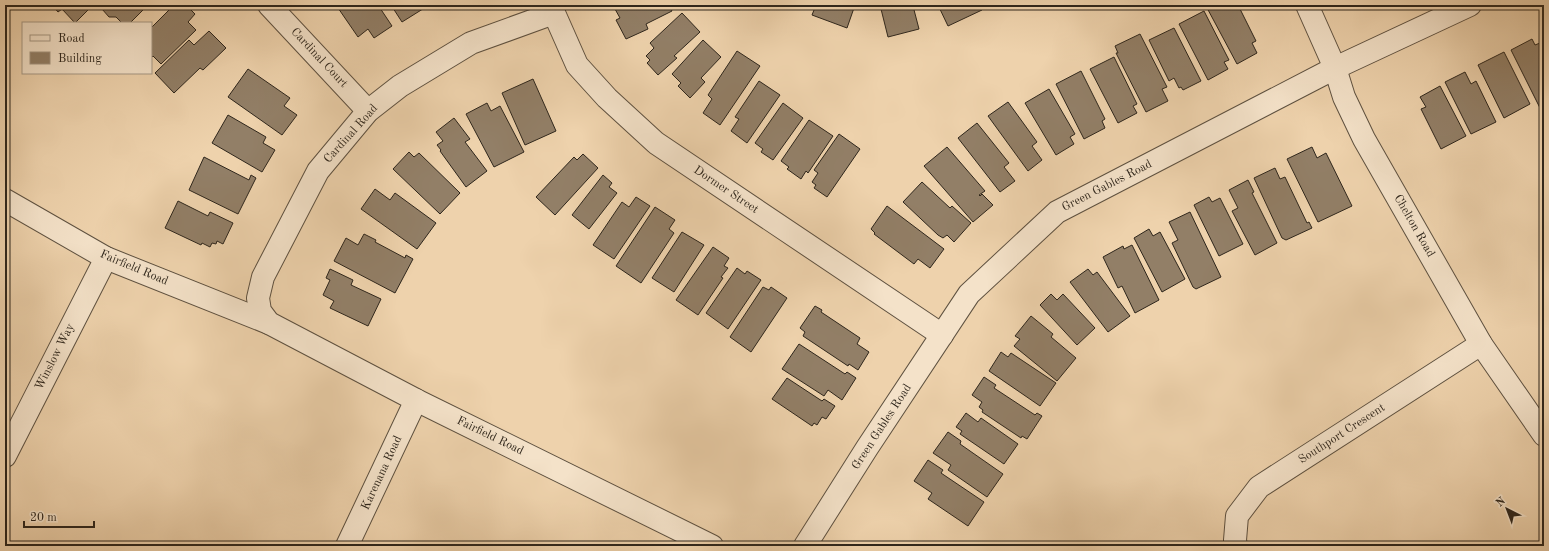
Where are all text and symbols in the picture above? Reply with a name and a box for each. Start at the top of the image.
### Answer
legend [22,22,152,74]
street label: Cardinal Court [288,26,350,90]
text: Road [58,33,85,45]
text: Building [58,53,102,65]
street label: Cardinal Road [322,102,380,166]
street label: Green Gables Road [1060,158,1154,214]
street label: Dormer Street [691,164,761,216]
street label: Chelton Road [1391,193,1437,259]
street label: Fairfield Road [98,248,170,288]
street label: Winslow Way [33,321,77,392]
street label: Green Gables Road [850,382,914,472]
street label: Southport Crescent [1297,402,1387,466]
street label: Fairfield Road [455,415,525,457]
street label: Karenana Road [360,434,404,512]
north arrow [1487,489,1527,529]
text: N [1495,495,1509,510]
scale bar [24,503,94,529]
text: 20 m [30,512,57,524]

